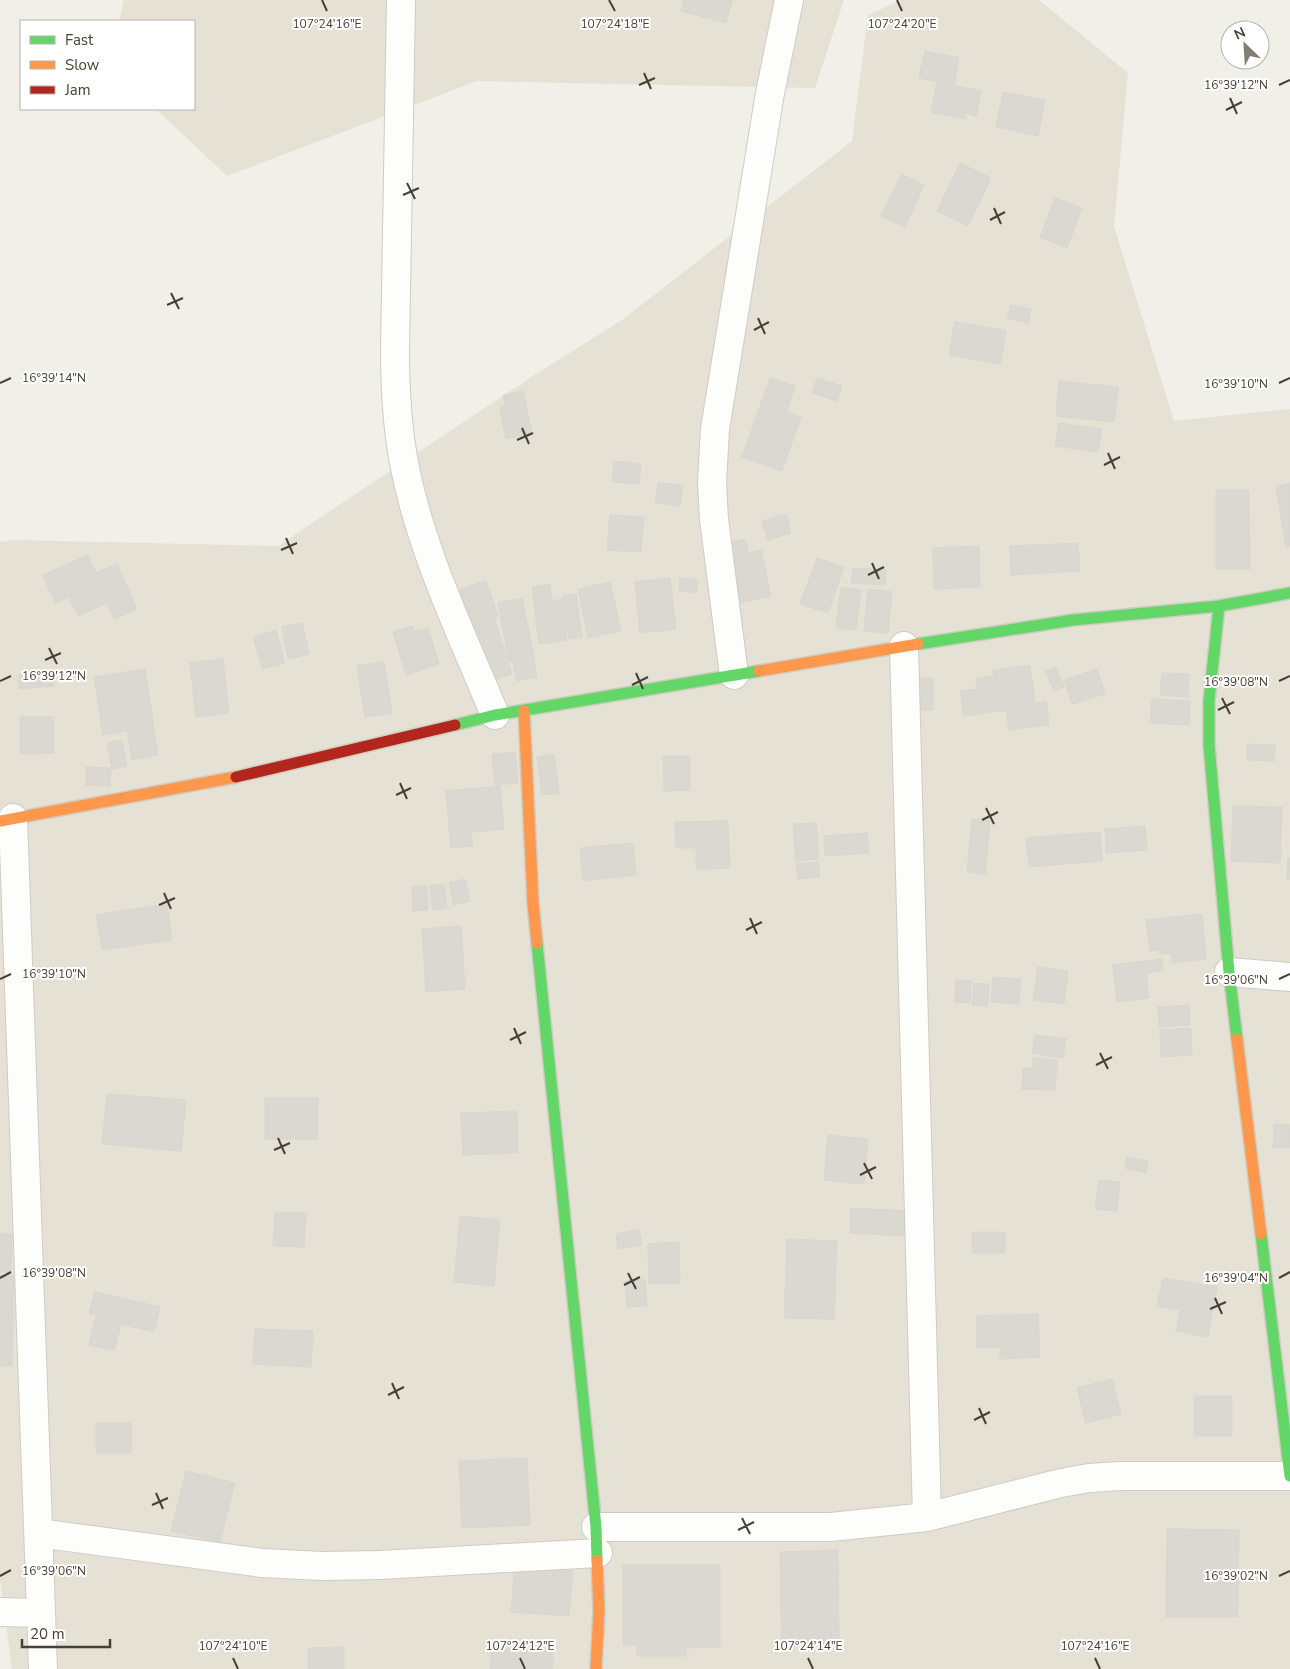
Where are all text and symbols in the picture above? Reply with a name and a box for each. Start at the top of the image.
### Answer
text: 107°24'16"E [292,16,362,32]
text: 107°24'18"E [580,16,650,32]
text: 107°24'20"E [867,16,937,32]
legend [20,20,195,110]
north arrow [1220,20,1270,70]
text: N [1231,23,1248,44]
text: Fast [65,30,94,50]
text: Slow [65,55,100,75]
text: 16°39'12"N [1204,77,1268,93]
text: Jam [64,80,91,100]
text: 16°39'14"N [22,370,86,386]
text: 16°39'10"N [1204,376,1268,392]
text: 16°39'12"N [22,668,86,684]
text: 16°39'08"N [1204,674,1268,690]
text: 16°39'10"N [22,966,86,982]
text: 16°39'06"N [1204,972,1268,988]
text: 16°39'08"N [22,1265,86,1281]
text: 16°39'04"N [1204,1270,1268,1286]
text: 16°39'06"N [22,1563,86,1579]
text: 16°39'02"N [1204,1568,1268,1584]
scale bar [22,1616,110,1648]
text: 20 m [30,1624,65,1644]
text: 107°24'10"E [198,1638,268,1654]
text: 107°24'12"E [485,1638,555,1654]
text: 107°24'14"E [773,1638,843,1654]
text: 107°24'16"E [1060,1638,1130,1654]

